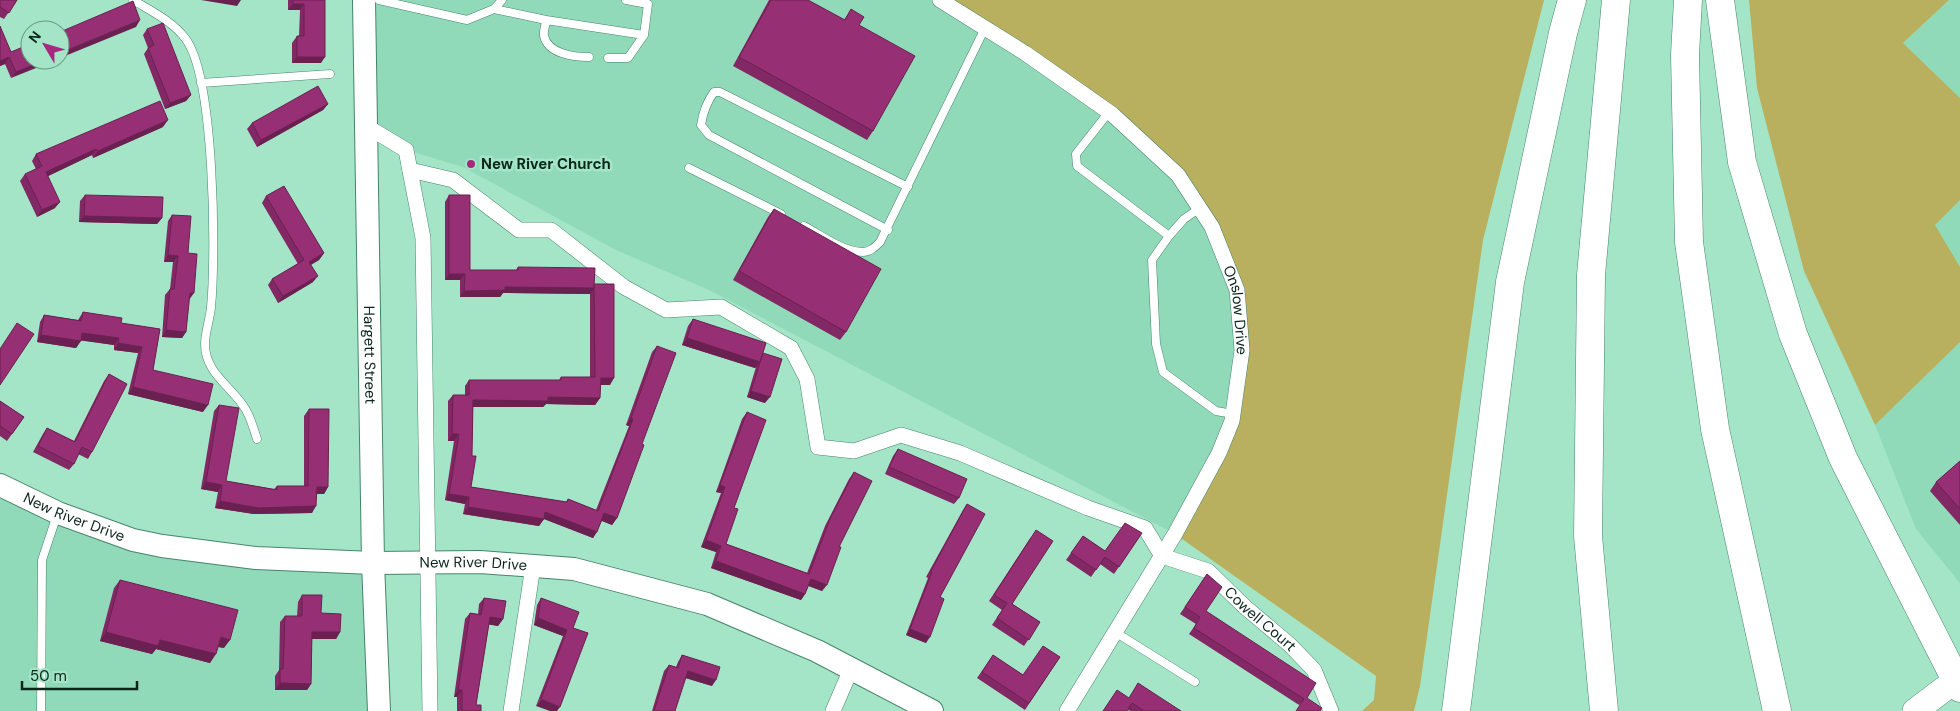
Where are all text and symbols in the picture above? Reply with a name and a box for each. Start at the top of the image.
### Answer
north arrow [20,20,70,70]
text: N [25,27,45,47]
place label: New River Church [481,154,611,174]
marker: New River Church [465,158,477,170]
street label: Onslow Drive [1218,263,1252,356]
street label: Hargett Street [359,306,380,404]
street label: New River Drive [20,488,128,546]
street label: New River Drive [419,552,528,575]
street label: Cowell Court [1220,582,1301,656]
scale bar [22,658,138,690]
text: 50 m [30,666,67,686]

